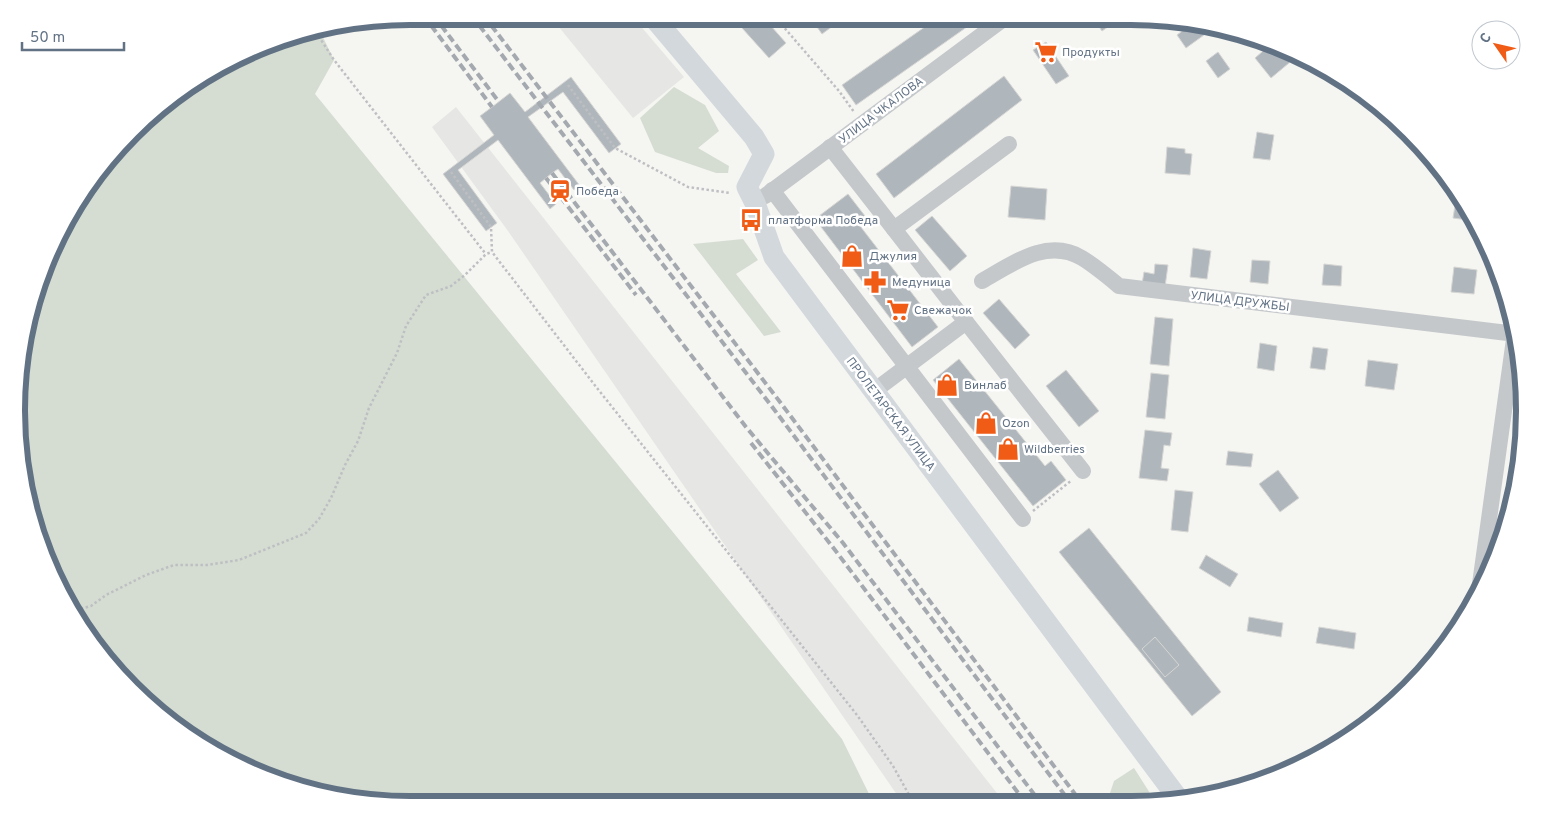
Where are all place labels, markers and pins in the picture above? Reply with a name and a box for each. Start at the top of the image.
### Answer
supermarket icon: Продукты [1033,39,1059,65]
place label: Продукты [1062,45,1120,61]
station icon: Победа [547,178,573,204]
place label: Победа [576,184,619,200]
bus stop icon: платформа Победа [738,207,764,233]
place label: платформа Победа [768,213,878,229]
shop icon: Джулия [839,243,865,269]
place label: Джулия [869,249,917,265]
pharmacy icon: Медуница [862,269,888,295]
place label: Медуница [892,275,951,291]
supermarket icon: Свежачок [885,297,911,323]
place label: Свежачок [914,303,972,319]
shop icon: Винлаб [934,372,960,398]
place label: Винлаб [964,378,1007,394]
shop icon: Ozon [973,410,999,436]
place label: Ozon [1002,416,1030,432]
shop icon: Wildberries [995,436,1021,462]
place label: Wildberries [1024,442,1085,458]

